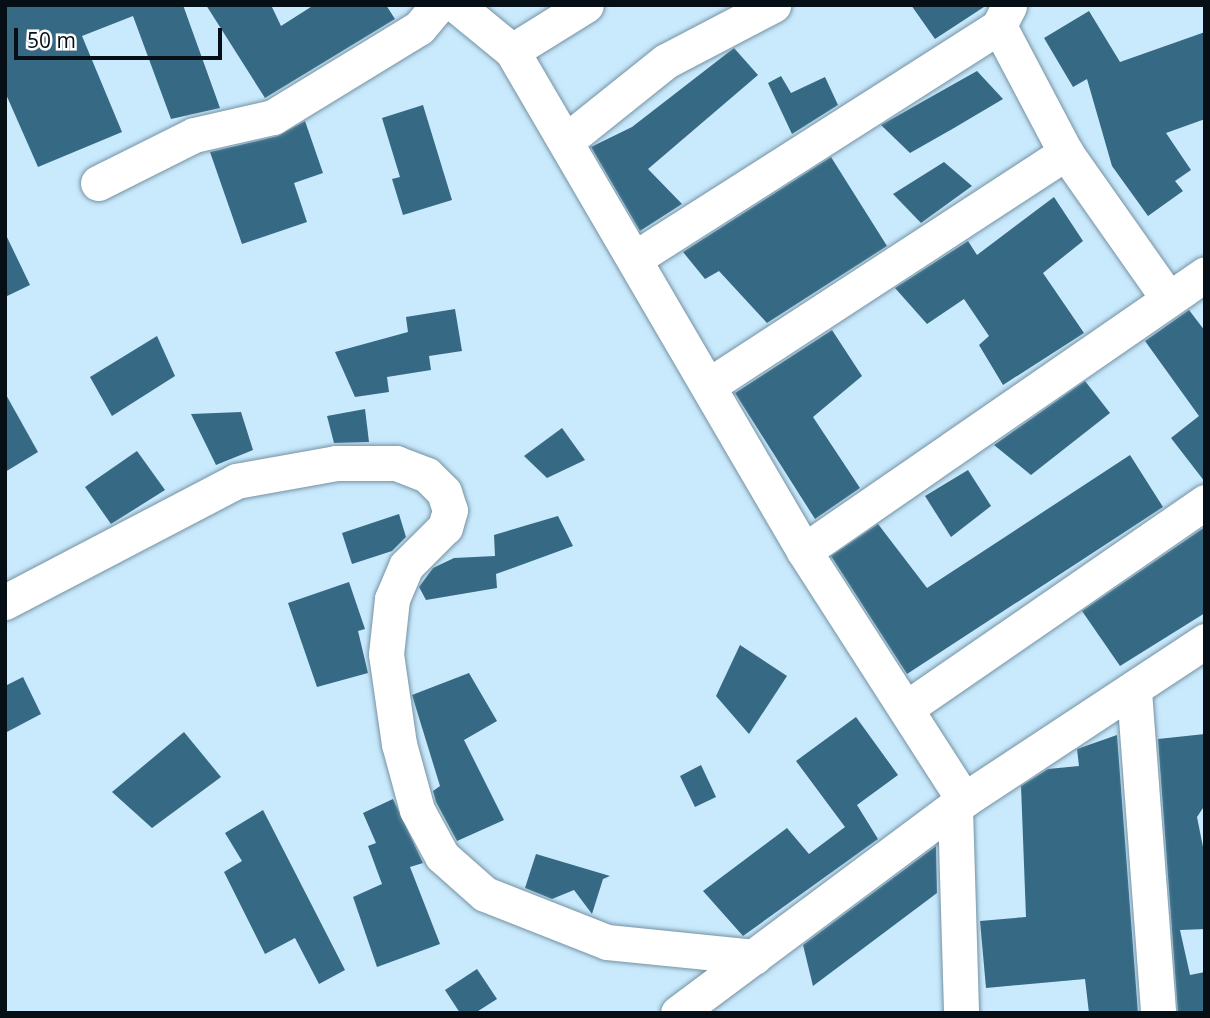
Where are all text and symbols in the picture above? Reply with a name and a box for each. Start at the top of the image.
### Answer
scale bar [18,14,226,58]
text: 50 m [27,26,76,54]

